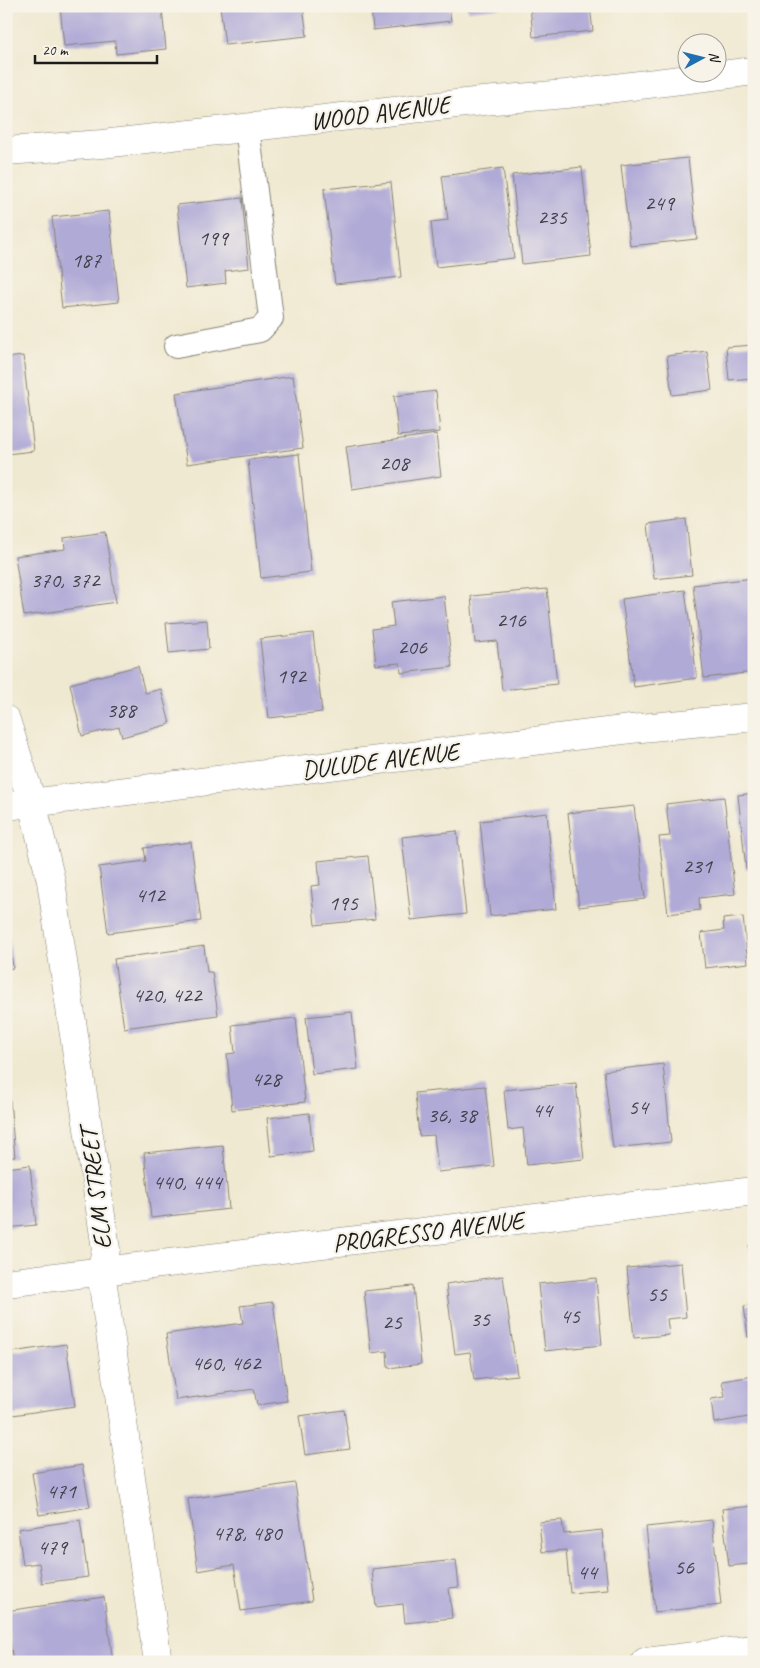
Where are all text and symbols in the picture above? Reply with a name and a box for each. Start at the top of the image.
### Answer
scale bar [35,32,158,64]
north arrow [678,32,728,82]
text: 20 m [42,41,69,60]
text: N [705,51,724,64]
street label: WOOD AVENUE [309,88,455,137]
house number: 249 [644,189,676,217]
house number: 235 [537,203,568,231]
house number: 199 [198,224,230,252]
house number: 187 [71,246,102,274]
house number: 208 [379,449,411,477]
house number: 370, 372 [30,566,102,594]
house number: 216 [496,606,527,634]
house number: 206 [397,633,428,661]
house number: 192 [276,662,308,690]
house number: 388 [106,696,138,724]
street label: DULUDE AVENUE [300,735,463,786]
house number: 231 [682,852,713,880]
house number: 412 [135,881,167,909]
house number: 195 [328,889,359,917]
house number: 420, 422 [132,981,204,1009]
house number: 428 [251,1065,283,1093]
house number: 54 [628,1093,650,1121]
house number: 44 [532,1096,554,1124]
house number: 36, 38 [427,1101,479,1129]
street label: ELM STREET [72,1120,119,1251]
house number: 440, 444 [152,1168,224,1196]
street label: PROGRESSO AVENUE [331,1204,528,1260]
house number: 55 [647,1280,668,1308]
house number: 45 [560,1302,581,1330]
house number: 35 [470,1305,491,1333]
house number: 25 [382,1308,403,1336]
house number: 460, 462 [191,1349,263,1377]
house number: 471 [46,1477,77,1505]
house number: 478, 480 [212,1519,284,1547]
house number: 479 [37,1533,69,1561]
house number: 56 [674,1553,695,1581]
house number: 44 [577,1558,599,1586]

